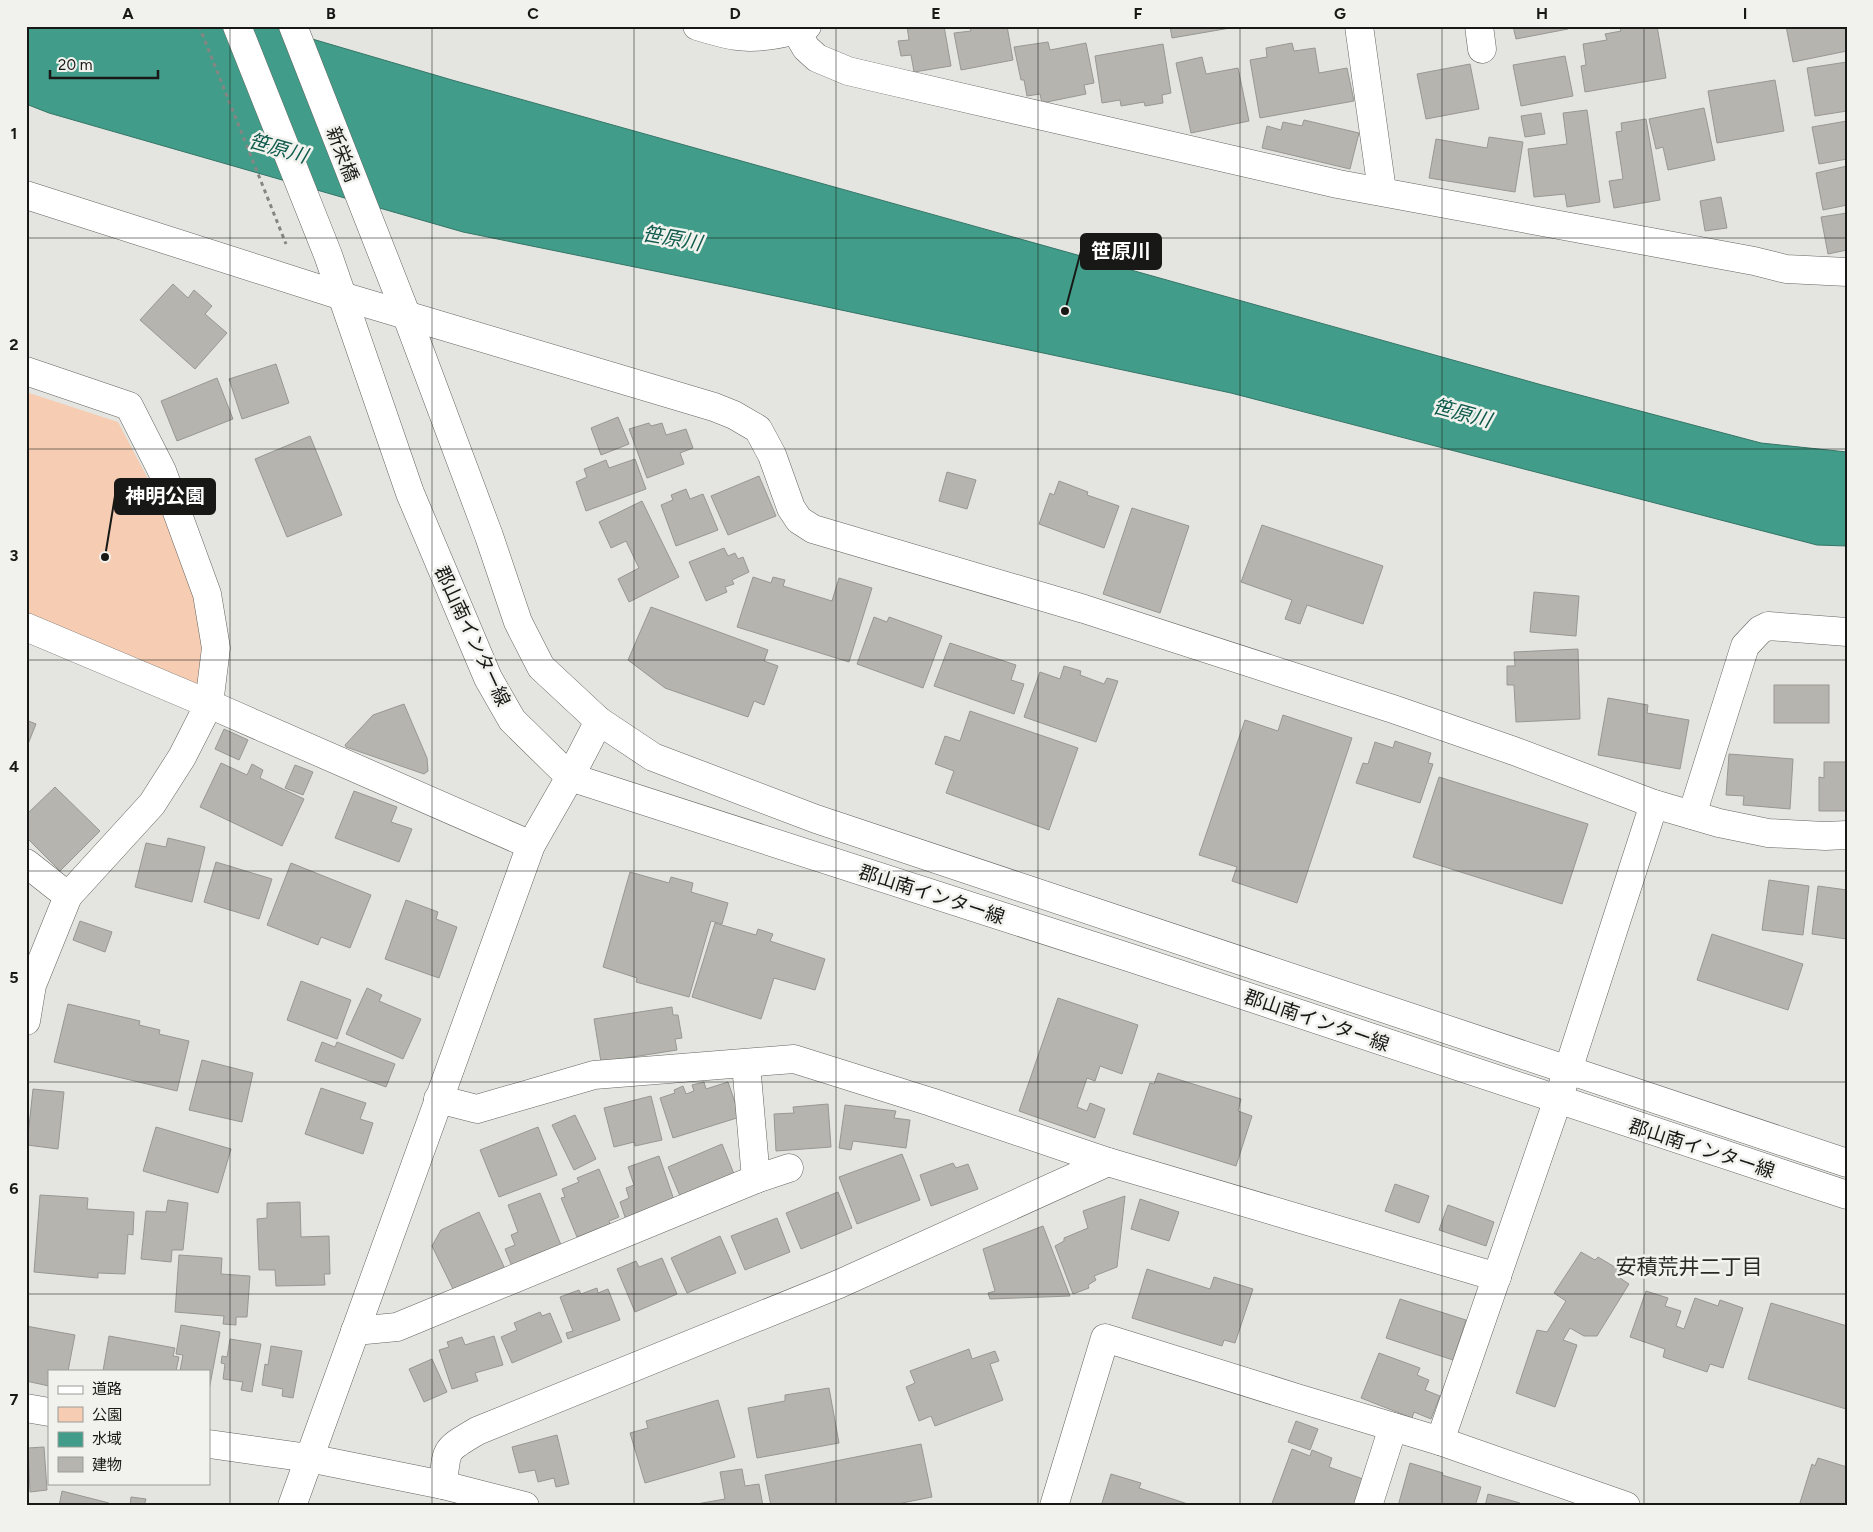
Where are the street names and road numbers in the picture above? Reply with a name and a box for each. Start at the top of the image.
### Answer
street label: 新栄橋 [322,123,363,185]
street label: 郡山南インター線 [430,562,515,710]
street label: 郡山南インター線 [856,860,1008,929]
street label: 郡山南インター線 [1241,985,1392,1056]
street label: 郡山南インター線 [1626,1114,1778,1183]

